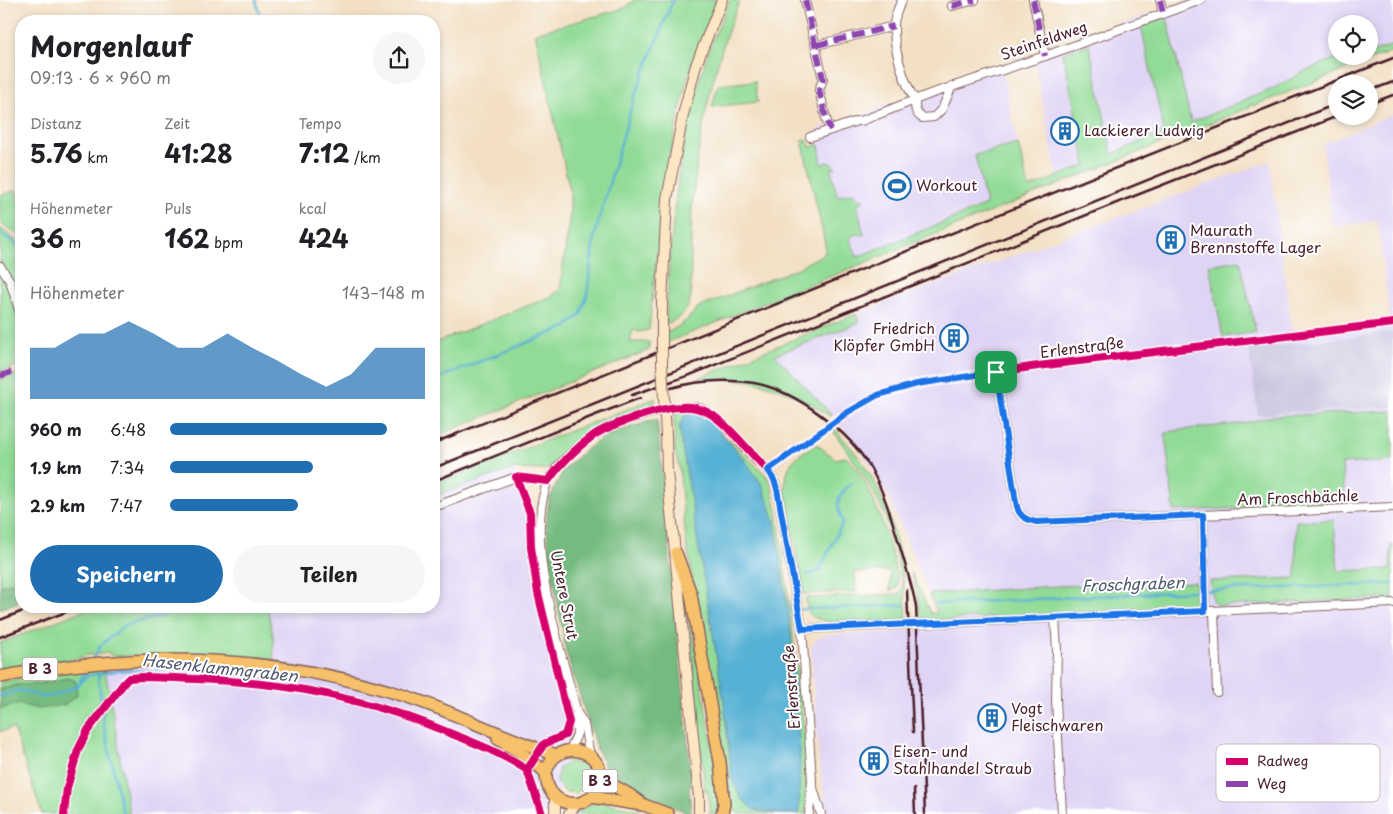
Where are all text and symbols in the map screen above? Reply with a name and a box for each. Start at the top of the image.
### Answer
street label: Steinfeldweg [997,14,1090,65]
map controls [1328,15,1378,125]
button: locate [1328,15,1378,65]
text: Morgenlauf [30,24,191,67]
button: share [373,32,425,84]
text: 09:13 · 6 × 960 m [30,65,171,89]
button: layers [1328,75,1378,125]
text: Distanz [30,113,81,134]
text: Zeit [164,113,190,134]
text: Tempo [299,113,341,134]
building icon: Lackierer Ludwig [1050,116,1080,146]
place label: Lackierer Ludwig [1084,118,1204,141]
text: 5.76 [30,134,83,172]
text: 41:28 [164,134,233,172]
text: 7:12 [299,134,349,172]
text: km [83,147,108,168]
text: /km [349,147,381,168]
sports icon: Workout [882,171,912,201]
place label: Workout [916,173,977,196]
text: Höhenmeter [30,198,113,219]
text: Puls [164,198,191,219]
text: kcal [299,198,327,219]
place label: Maurath Brennstoffe Lager [1190,218,1321,258]
text: 36 [30,219,64,257]
text: 162 [164,219,210,257]
text: 424 [299,219,349,257]
building icon: Maurath Brennstoffe Lager [1156,225,1186,255]
text: m [64,232,81,253]
text: bpm [210,232,243,253]
text: Höhenmeter [30,280,124,304]
text: 143–148 m [342,280,425,304]
place label: Friedrich Klöpfer GmbH [833,316,935,356]
building icon: Friedrich Klöpfer GmbH [939,323,969,353]
street label: Erlenstraße [1039,330,1125,363]
pin [975,351,1017,393]
icon: arrive [982,358,1010,386]
text: 960 m [30,417,82,441]
text: 6:48 [110,417,146,441]
text: 1.9 km [30,455,82,479]
text: 7:34 [110,455,145,479]
street label: Am Froschbächle [1237,483,1359,510]
text: 2.9 km [30,493,85,517]
text: 7:47 [110,493,142,517]
button: Speichern [30,545,223,603]
button: Teilen [233,545,425,603]
street label: Untere Strut [546,548,585,641]
water label: Froschgraben [1081,569,1186,597]
street label: Erlenstraße [776,644,805,730]
water label: Hasenklammgraben [141,647,300,687]
road number: B 3 [22,658,58,681]
place label: Vogt Fleischwaren [1011,696,1103,736]
building icon: Vogt Fleischwaren [977,703,1007,733]
place label: Eisen- und Stahlhandel Straub [893,739,1032,779]
legend [1216,744,1380,802]
building icon: Eisen- und Stahlhandel Straub [859,746,889,776]
text: Radweg [1257,750,1309,771]
road number: B 3 [582,769,618,792]
text: Weg [1257,773,1286,794]

